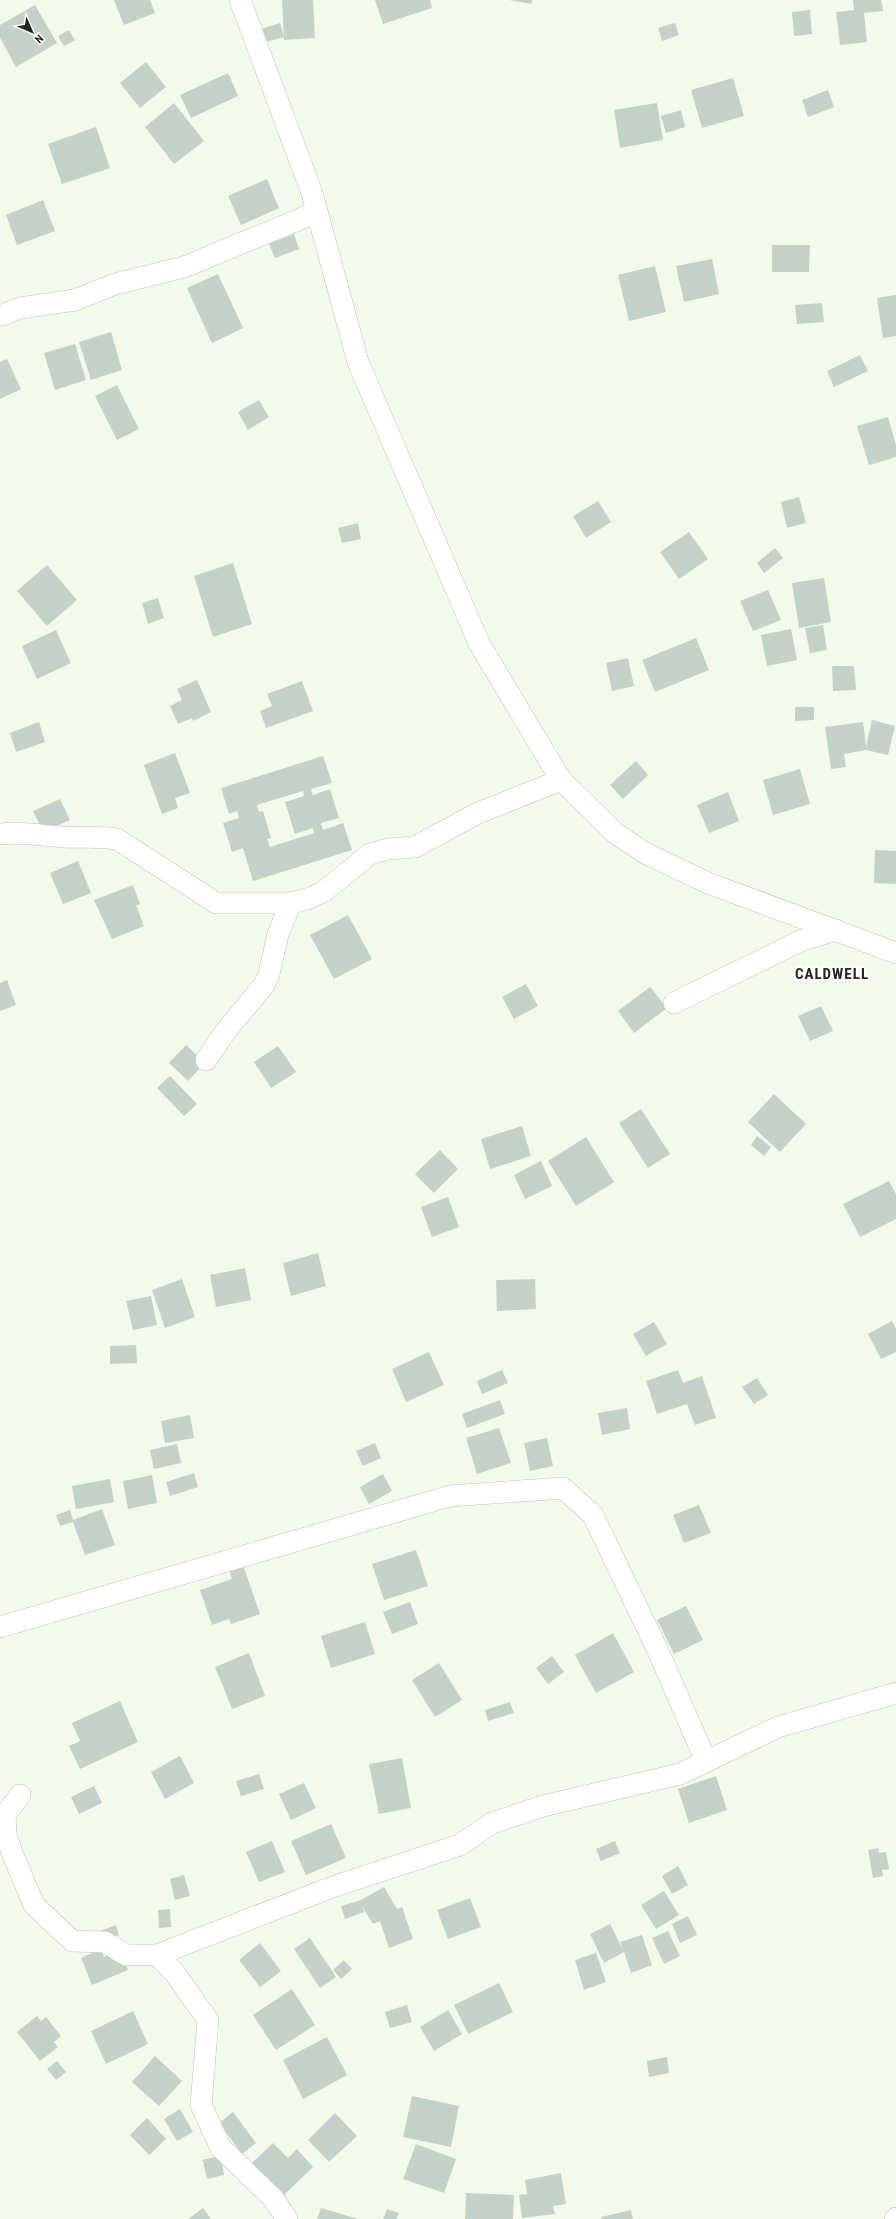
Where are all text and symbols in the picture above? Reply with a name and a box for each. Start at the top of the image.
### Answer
north arrow [12,12,52,52]
text: N [32,32,46,46]
district label: CALDWELL [795,965,869,983]

